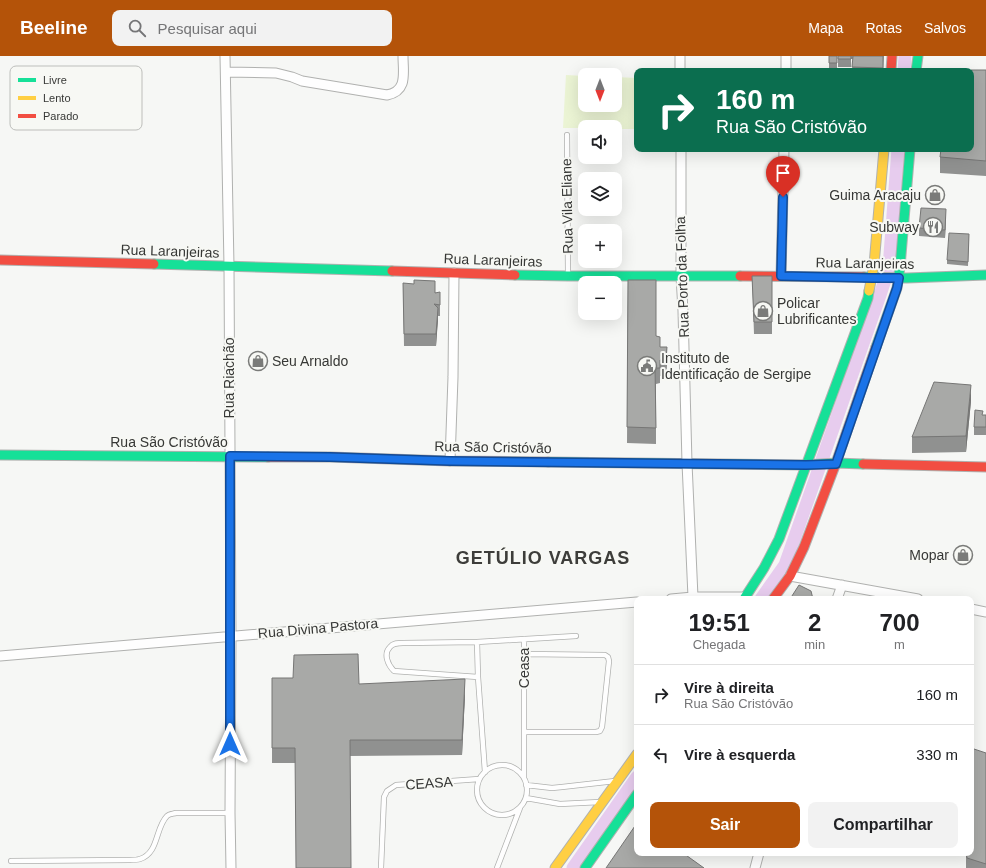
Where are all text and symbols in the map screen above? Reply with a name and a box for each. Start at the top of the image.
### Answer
search box [112,10,392,46]
text: Beeline [20,17,88,38]
icon: search [126,17,148,39]
text: Pesquisar aqui [158,20,257,37]
text: Mapa [808,20,843,36]
text: Rotas [865,20,902,36]
text: Salvos [924,20,966,36]
legend [10,66,142,130]
north arrow [578,68,622,112]
map controls [578,68,622,320]
text: Livre [43,74,67,86]
icon: right [650,84,702,136]
text: 160 m [716,84,795,115]
text: Lento [43,92,71,104]
text: Parado [43,110,78,122]
text: Rua São Cristóvão [716,117,867,137]
button: sound [578,120,622,164]
pin [766,156,800,197]
street label: Rua Vila Eliane [558,158,576,254]
icon: arrive [772,162,794,184]
button: layers [578,172,622,216]
shop icon: Guima Aracaju [924,184,946,206]
place label: Guima Aracaju [829,187,921,203]
street label: Rua Porto da Folha [672,216,692,338]
restaurant icon: Subway [922,216,944,238]
place label: Subway [869,219,919,235]
button: + [578,224,622,268]
street label: Rua Laranjeiras [120,241,220,261]
street label: Rua Laranjeiras [443,250,543,270]
street label: Rua Laranjeiras [815,254,915,272]
button: − [578,276,622,320]
place label: Policar Lubrificantes [777,295,856,327]
shop icon: Policar Lubrificantes [752,300,774,322]
street label: Rua Riachão [221,337,237,418]
shop icon: Seu Arnaldo [247,350,269,372]
place label: Instituto de Identificação de Sergipe [661,350,811,382]
place label: Seu Arnaldo [272,353,348,369]
public building icon: Instituto de Identificação de Sergipe [636,355,658,377]
street label: Rua São Cristóvão [110,434,228,450]
street label: Rua São Cristóvão [434,438,552,456]
shop icon: Mopar [952,544,974,566]
district label: GETÚLIO VARGAS [456,547,630,568]
place label: Mopar [909,547,949,563]
text: 19:51 [688,609,750,636]
text: 2 [808,609,821,636]
text: 700 [880,609,920,636]
street label: Rua Divina Pastora [257,615,379,641]
text: Chegada [693,637,745,652]
text: min [804,637,825,652]
text: m [894,637,905,652]
street label: Ceasa [516,648,532,688]
text: Vire à direita [684,679,774,696]
icon: right [650,684,672,706]
text: 160 m [916,686,958,703]
text: Rua São Cristóvão [684,696,793,711]
position arrow [209,723,251,765]
icon: left [650,744,672,766]
text: Vire à esquerda [684,746,795,763]
text: 330 m [916,746,958,763]
street label: CEASA [405,773,454,793]
button: Sair [650,802,800,848]
button: Compartilhar [808,802,958,848]

